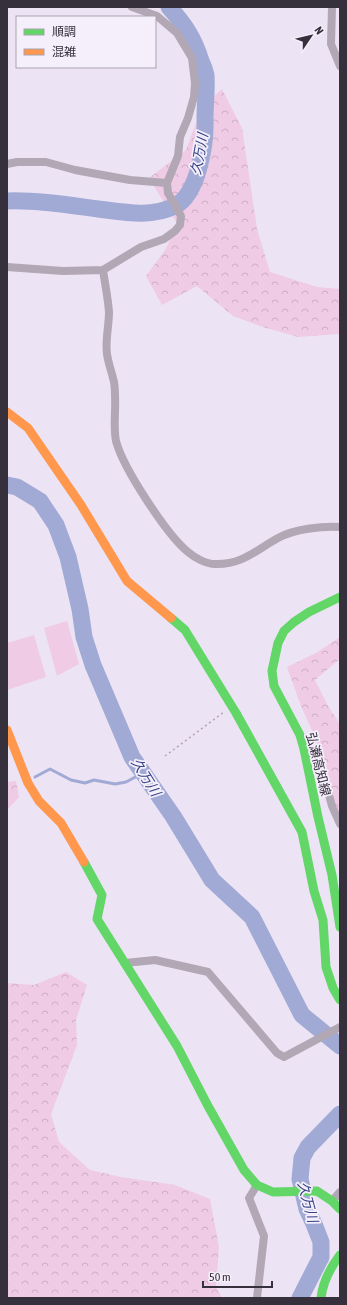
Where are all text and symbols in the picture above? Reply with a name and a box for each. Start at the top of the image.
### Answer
legend [16,16,156,68]
north arrow [291,16,331,56]
text: N [312,24,326,36]
text: 順調 [52,25,76,39]
text: 混雑 [52,45,76,59]
water label: 久万川 [187,130,211,176]
street label: 弘瀬高知線 [303,731,334,797]
water label: 久万川 [128,755,165,801]
water label: 久万川 [295,1180,322,1226]
scale bar [203,1263,272,1289]
text: 50 m [209,1270,231,1284]

